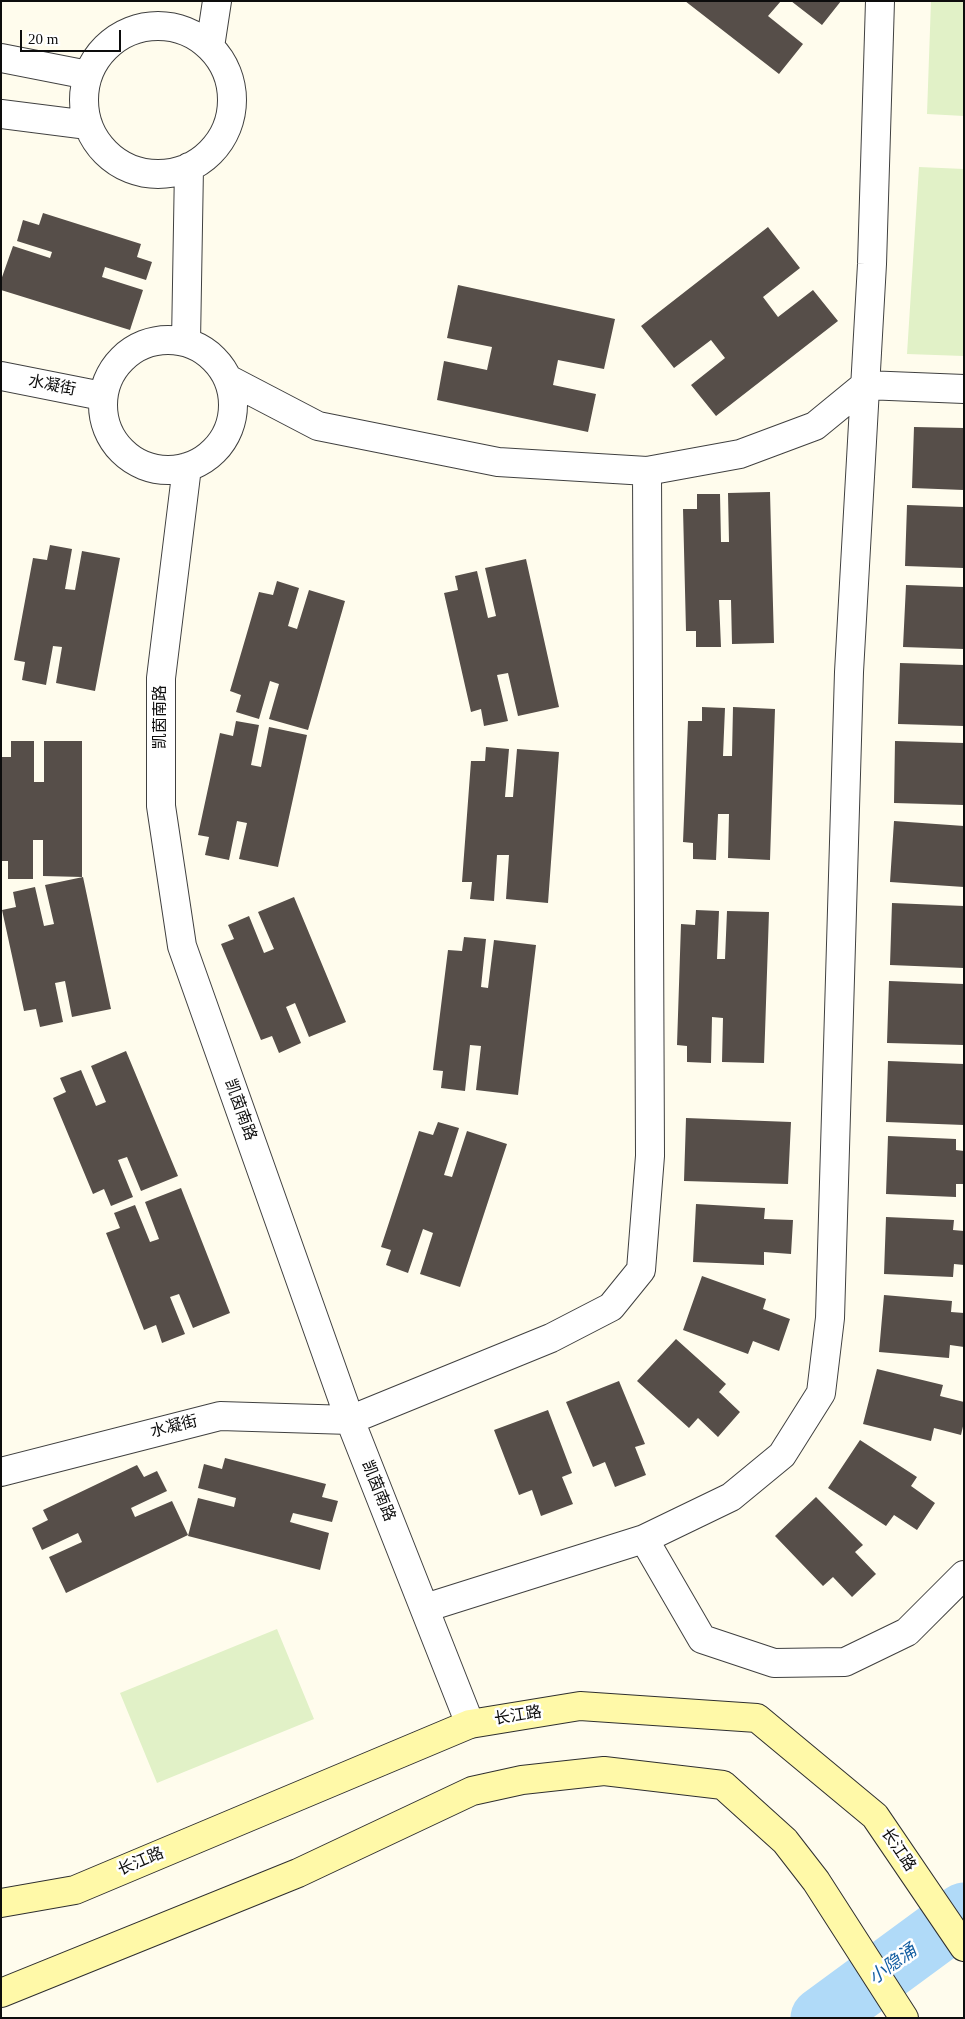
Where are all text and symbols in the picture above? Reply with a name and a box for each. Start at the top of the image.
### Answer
scale bar [22,20,124,52]
text: 20 m [28,31,58,47]
street label: 水凝街 [27,372,77,400]
street label: 凯茵南路 [151,685,171,749]
street label: 凯茵南路 [220,1077,260,1143]
street label: 水凝街 [148,1412,200,1442]
street label: 凯茵南路 [357,1458,399,1524]
street label: 长江路 [493,1703,543,1729]
street label: 长江路 [877,1825,919,1875]
street label: 长江路 [115,1844,167,1880]
water label: 小隐涌 [865,1940,921,1990]

